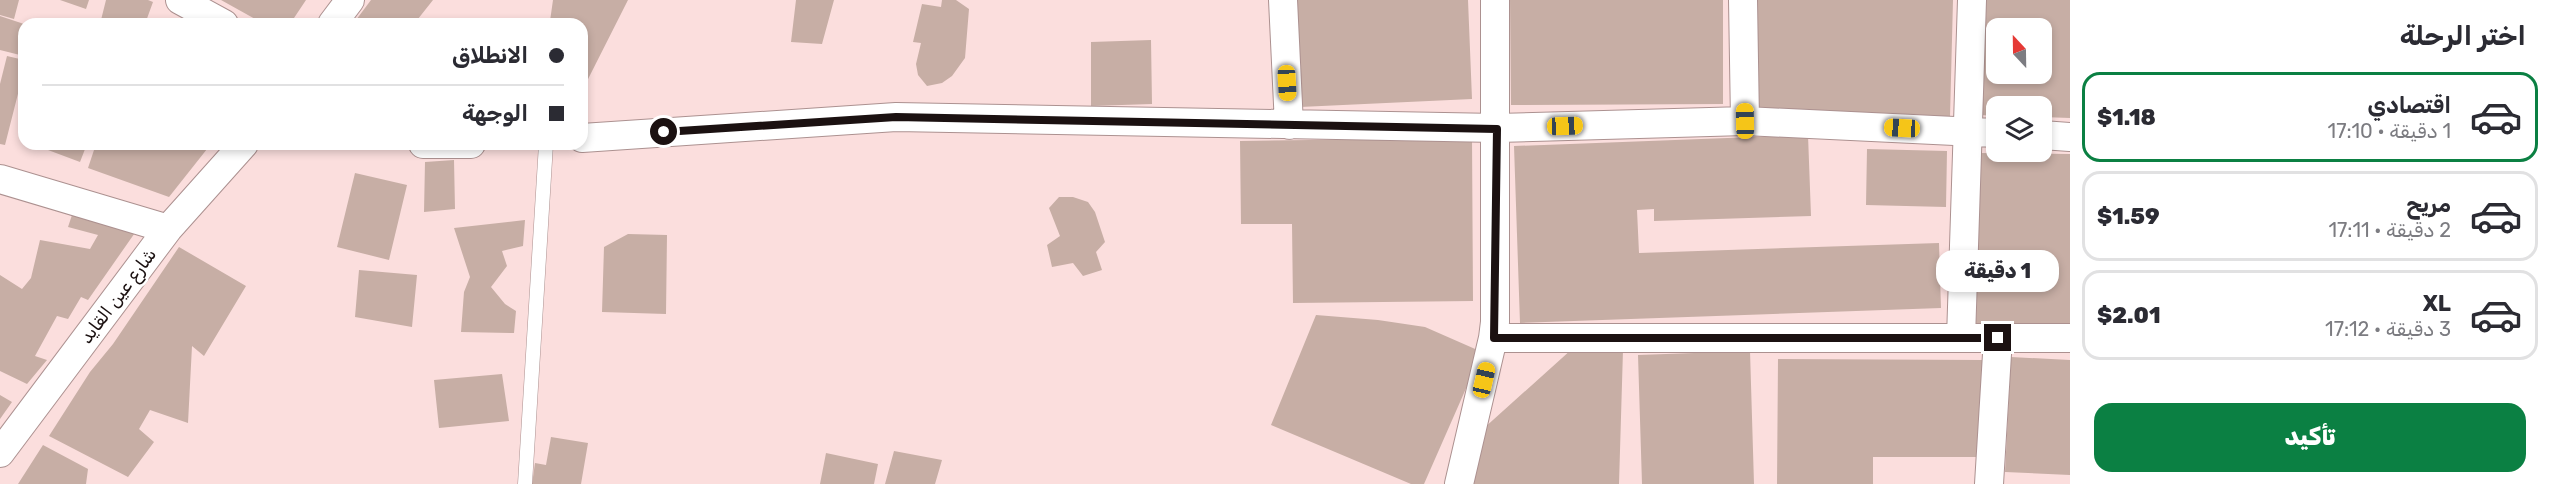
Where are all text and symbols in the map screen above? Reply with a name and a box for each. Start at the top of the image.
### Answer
north arrow [1986,18,2052,84]
map controls [1986,18,2052,162]
text: اختر الرحلة [2400,20,2526,52]
text: الانطلاق [452,42,528,69]
car [1277,65,1297,101]
icon: car [2469,90,2523,144]
text: اقتصادي [2368,92,2451,119]
button: layers [1986,96,2052,162]
text: الوجهة [462,100,528,127]
car [1736,103,1754,139]
text: $1.18 [2097,104,2156,131]
car [1547,116,1583,136]
route start [650,118,677,145]
car [1884,118,1920,138]
text: 1 دقيقة · 17:10 [2328,119,2451,143]
icon: car [2469,189,2523,243]
text: مريح [2406,191,2451,218]
text: $1.59 [2097,203,2160,230]
text: 2 دقيقة · 17:11 [2329,218,2451,242]
street label: شارع عين القايد [75,244,162,349]
callout: 1 دقيقة [1936,251,2060,293]
text: 1 دقيقة [1964,259,2031,283]
icon: car [2469,288,2523,342]
text: XL [2423,290,2451,317]
text: $2.01 [2097,302,2161,329]
text: 3 دقيقة · 17:12 [2325,317,2451,341]
route end [1984,324,2011,351]
car [1471,360,1497,400]
button: تأكيد [2094,403,2526,472]

